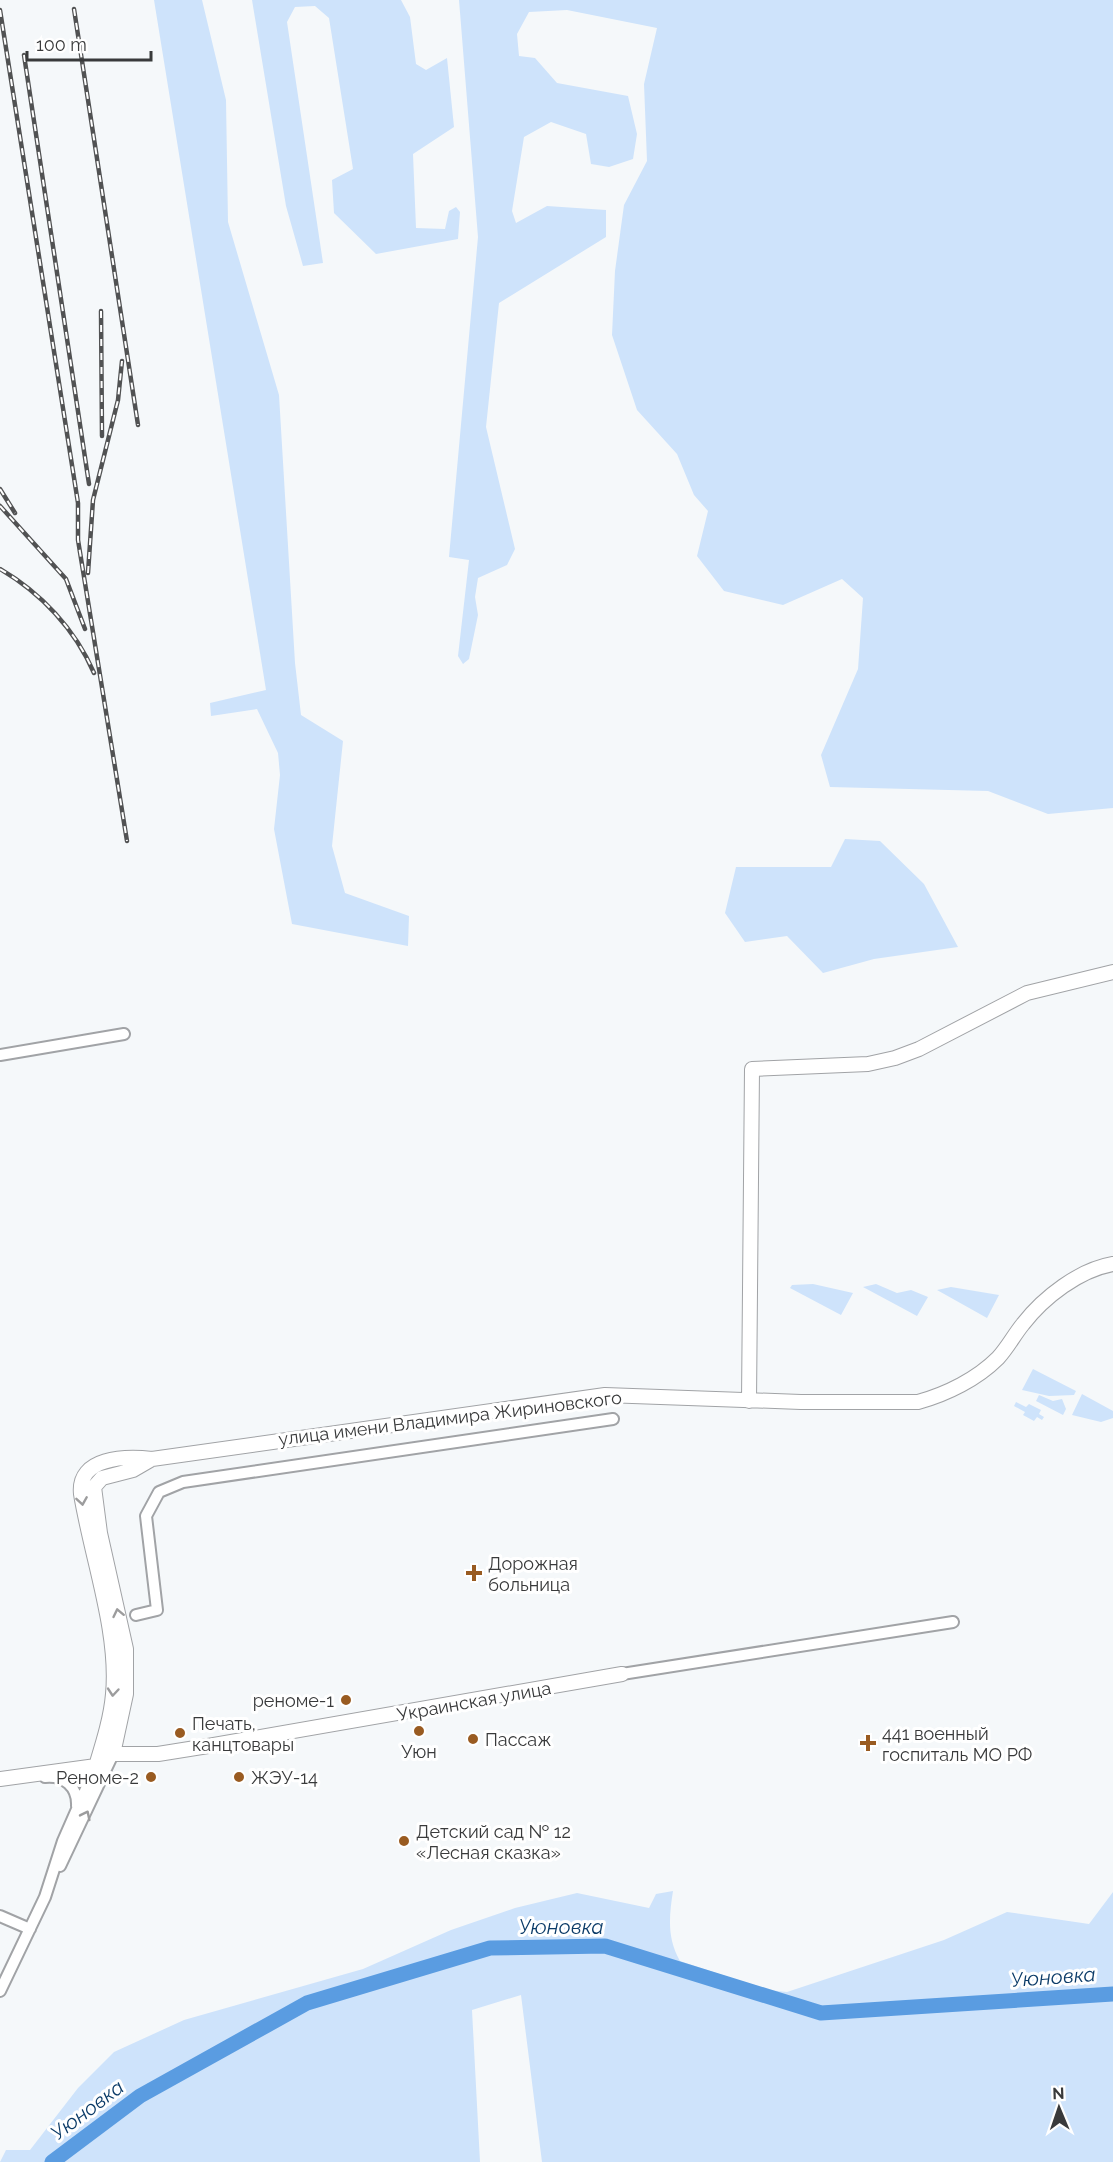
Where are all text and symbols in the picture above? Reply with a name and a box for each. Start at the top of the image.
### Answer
scale bar [27,24,152,62]
text: 100 m [36,34,87,55]
street label: улица имени Владимира Жириновского [277,1386,623,1449]
one-way arrow [76,1496,88,1505]
place label: Дорожная больница [488,1553,578,1595]
marker: Дорожная больница [465,1564,483,1582]
one-way arrow [112,1609,125,1619]
street label: Украинская улица [395,1677,553,1725]
one-way arrow [107,1688,120,1697]
place label: реноме-1 [253,1690,334,1711]
marker: реноме-1 [339,1693,353,1707]
place label: Печать, канцтовары [192,1713,294,1755]
place label: 441 военный госпиталь МО РФ [882,1723,1032,1765]
marker: Уюн [412,1724,426,1738]
marker: Печать, канцтовары [173,1726,187,1740]
place label: Пассаж [485,1729,551,1750]
marker: Пассаж [466,1732,480,1746]
marker: 441 военный госпиталь МО РФ [859,1734,877,1752]
place label: Уюн [401,1741,437,1762]
place label: Реноме-2 [56,1767,139,1788]
place label: ЖЭУ-14 [251,1767,318,1788]
marker: Реноме-2 [144,1770,158,1784]
marker: ЖЭУ-14 [232,1770,246,1784]
one-way arrow [79,1810,90,1821]
place label: Детский сад № 12 «Лесная сказка» [416,1821,571,1863]
marker: Детский сад № 12 «Лесная сказка» [397,1834,411,1848]
water label: Уюновка [518,1915,604,1939]
water label: Уюновка [1010,1962,1096,1992]
water label: Уюновка [46,2075,128,2145]
north arrow [1029,2078,1089,2138]
text: N [1052,2084,1065,2103]

